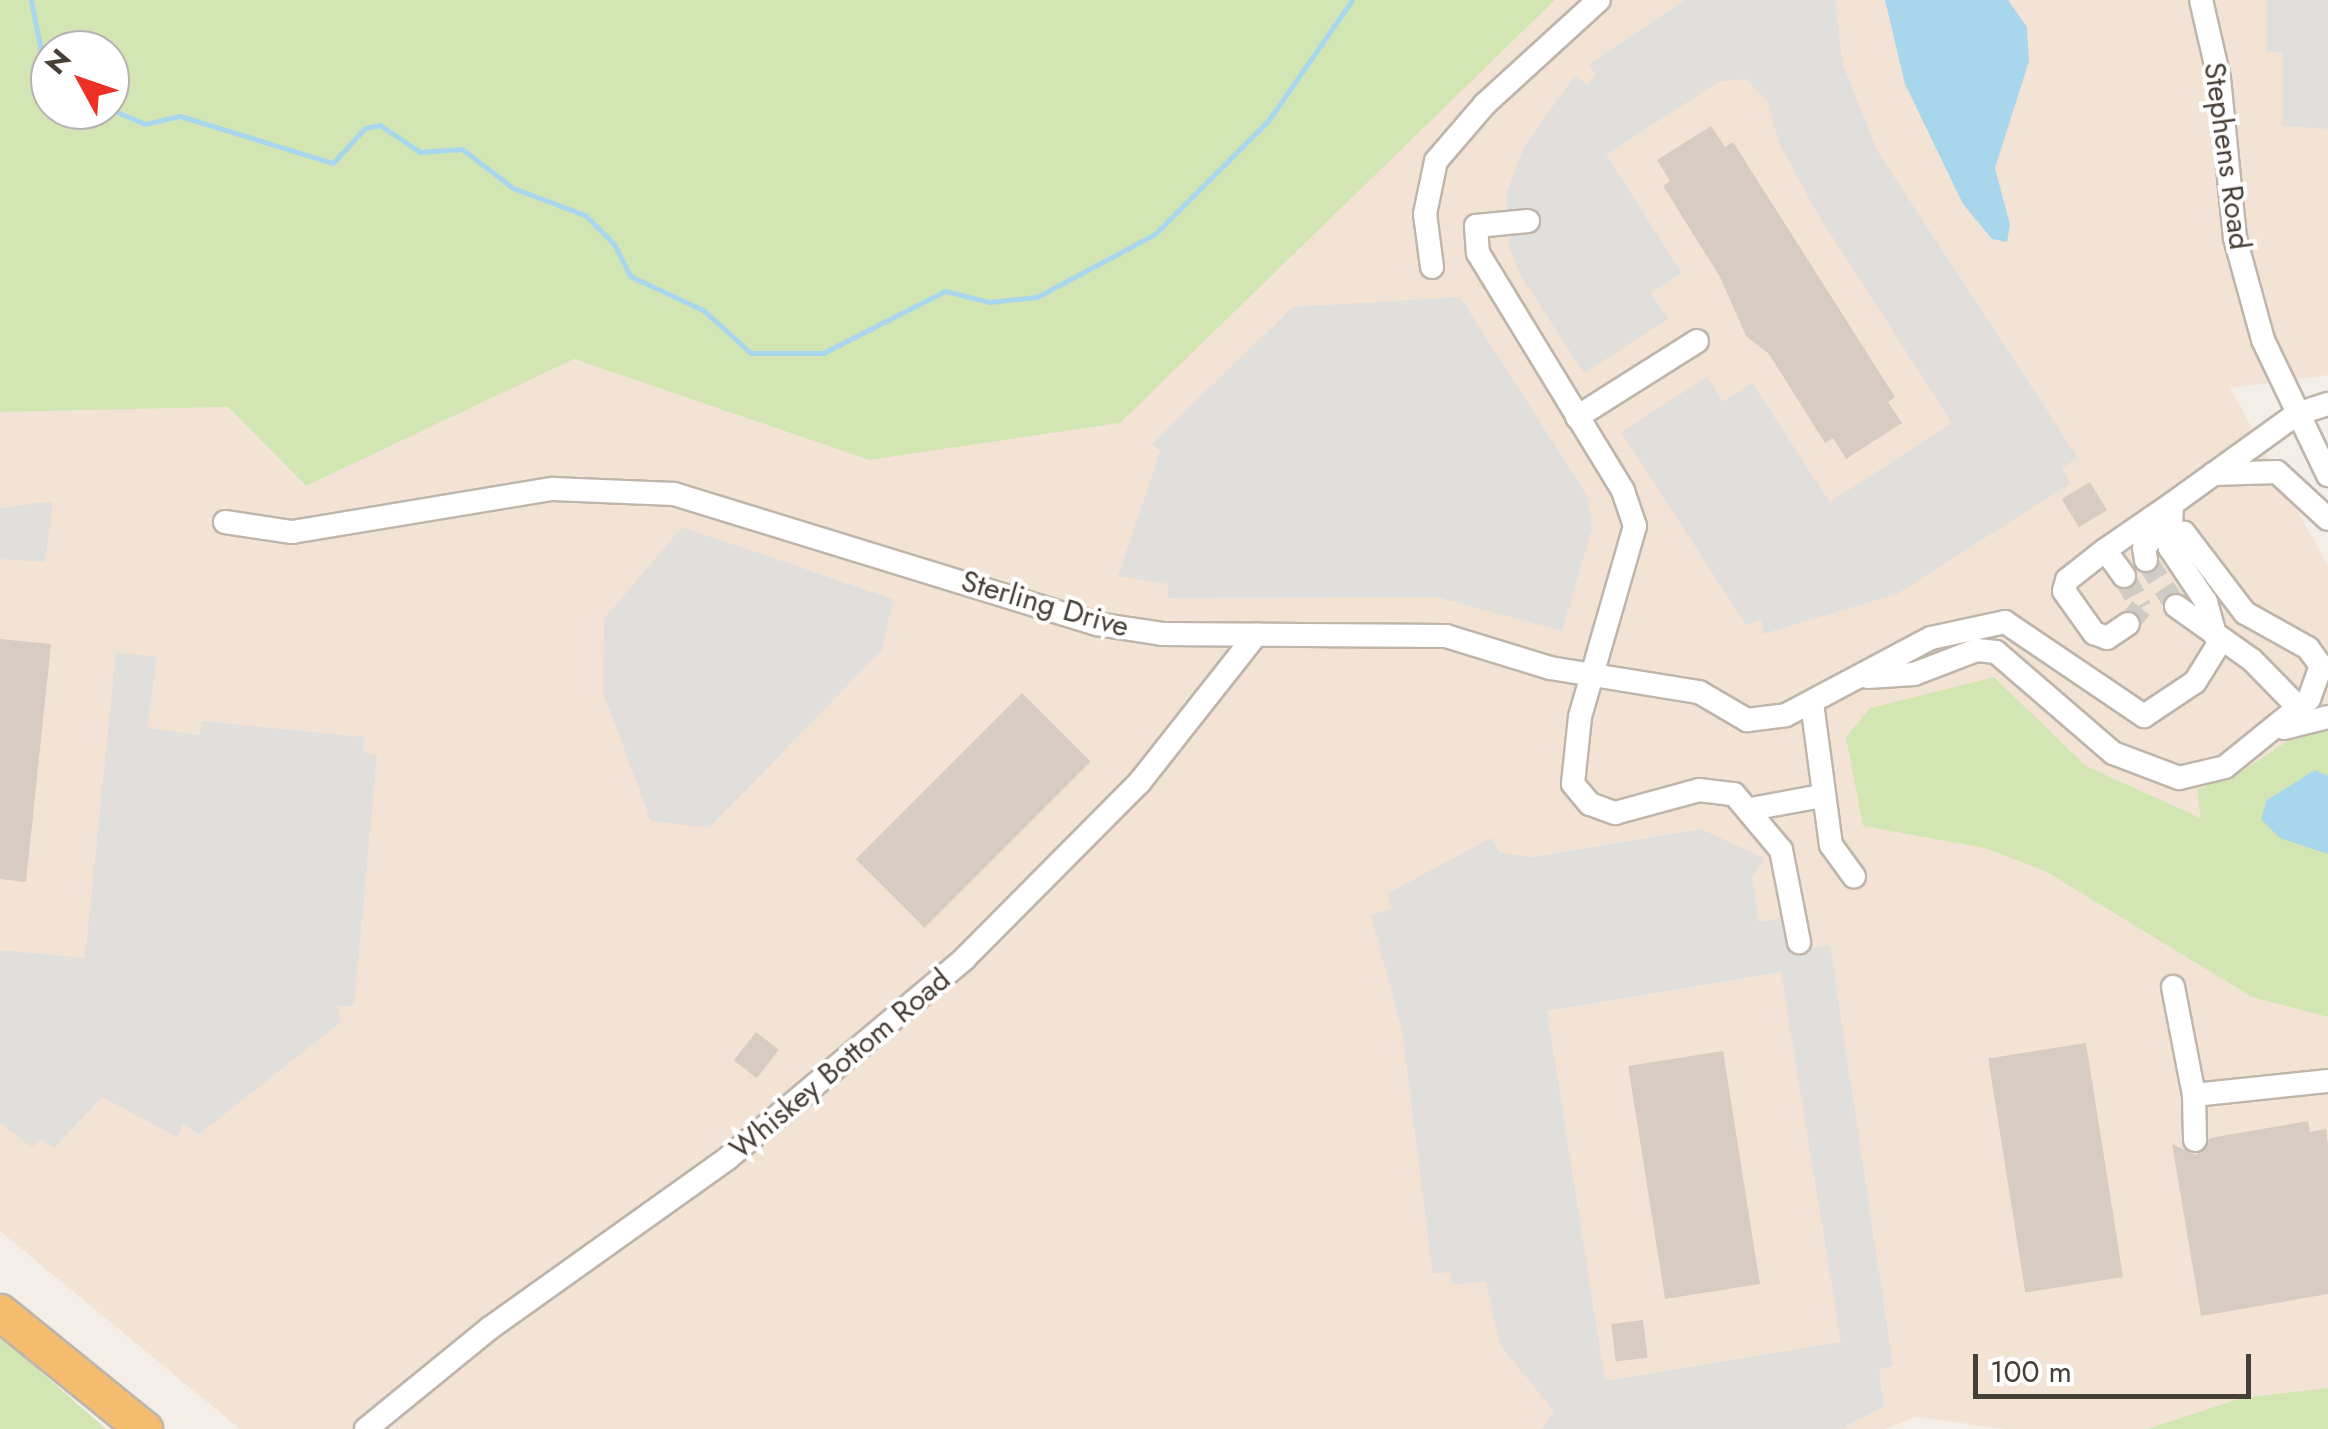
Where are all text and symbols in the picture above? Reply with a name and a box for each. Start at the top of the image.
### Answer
north arrow [30,30,130,130]
text: N [35,40,81,83]
street label: Stephens Road [2196,60,2258,252]
street label: Sterling Drive [957,563,1133,645]
street label: Whiskey Bottom Road [723,961,957,1167]
scale bar [1978,1334,2256,1396]
text: 100 m [1990,1350,2072,1393]

